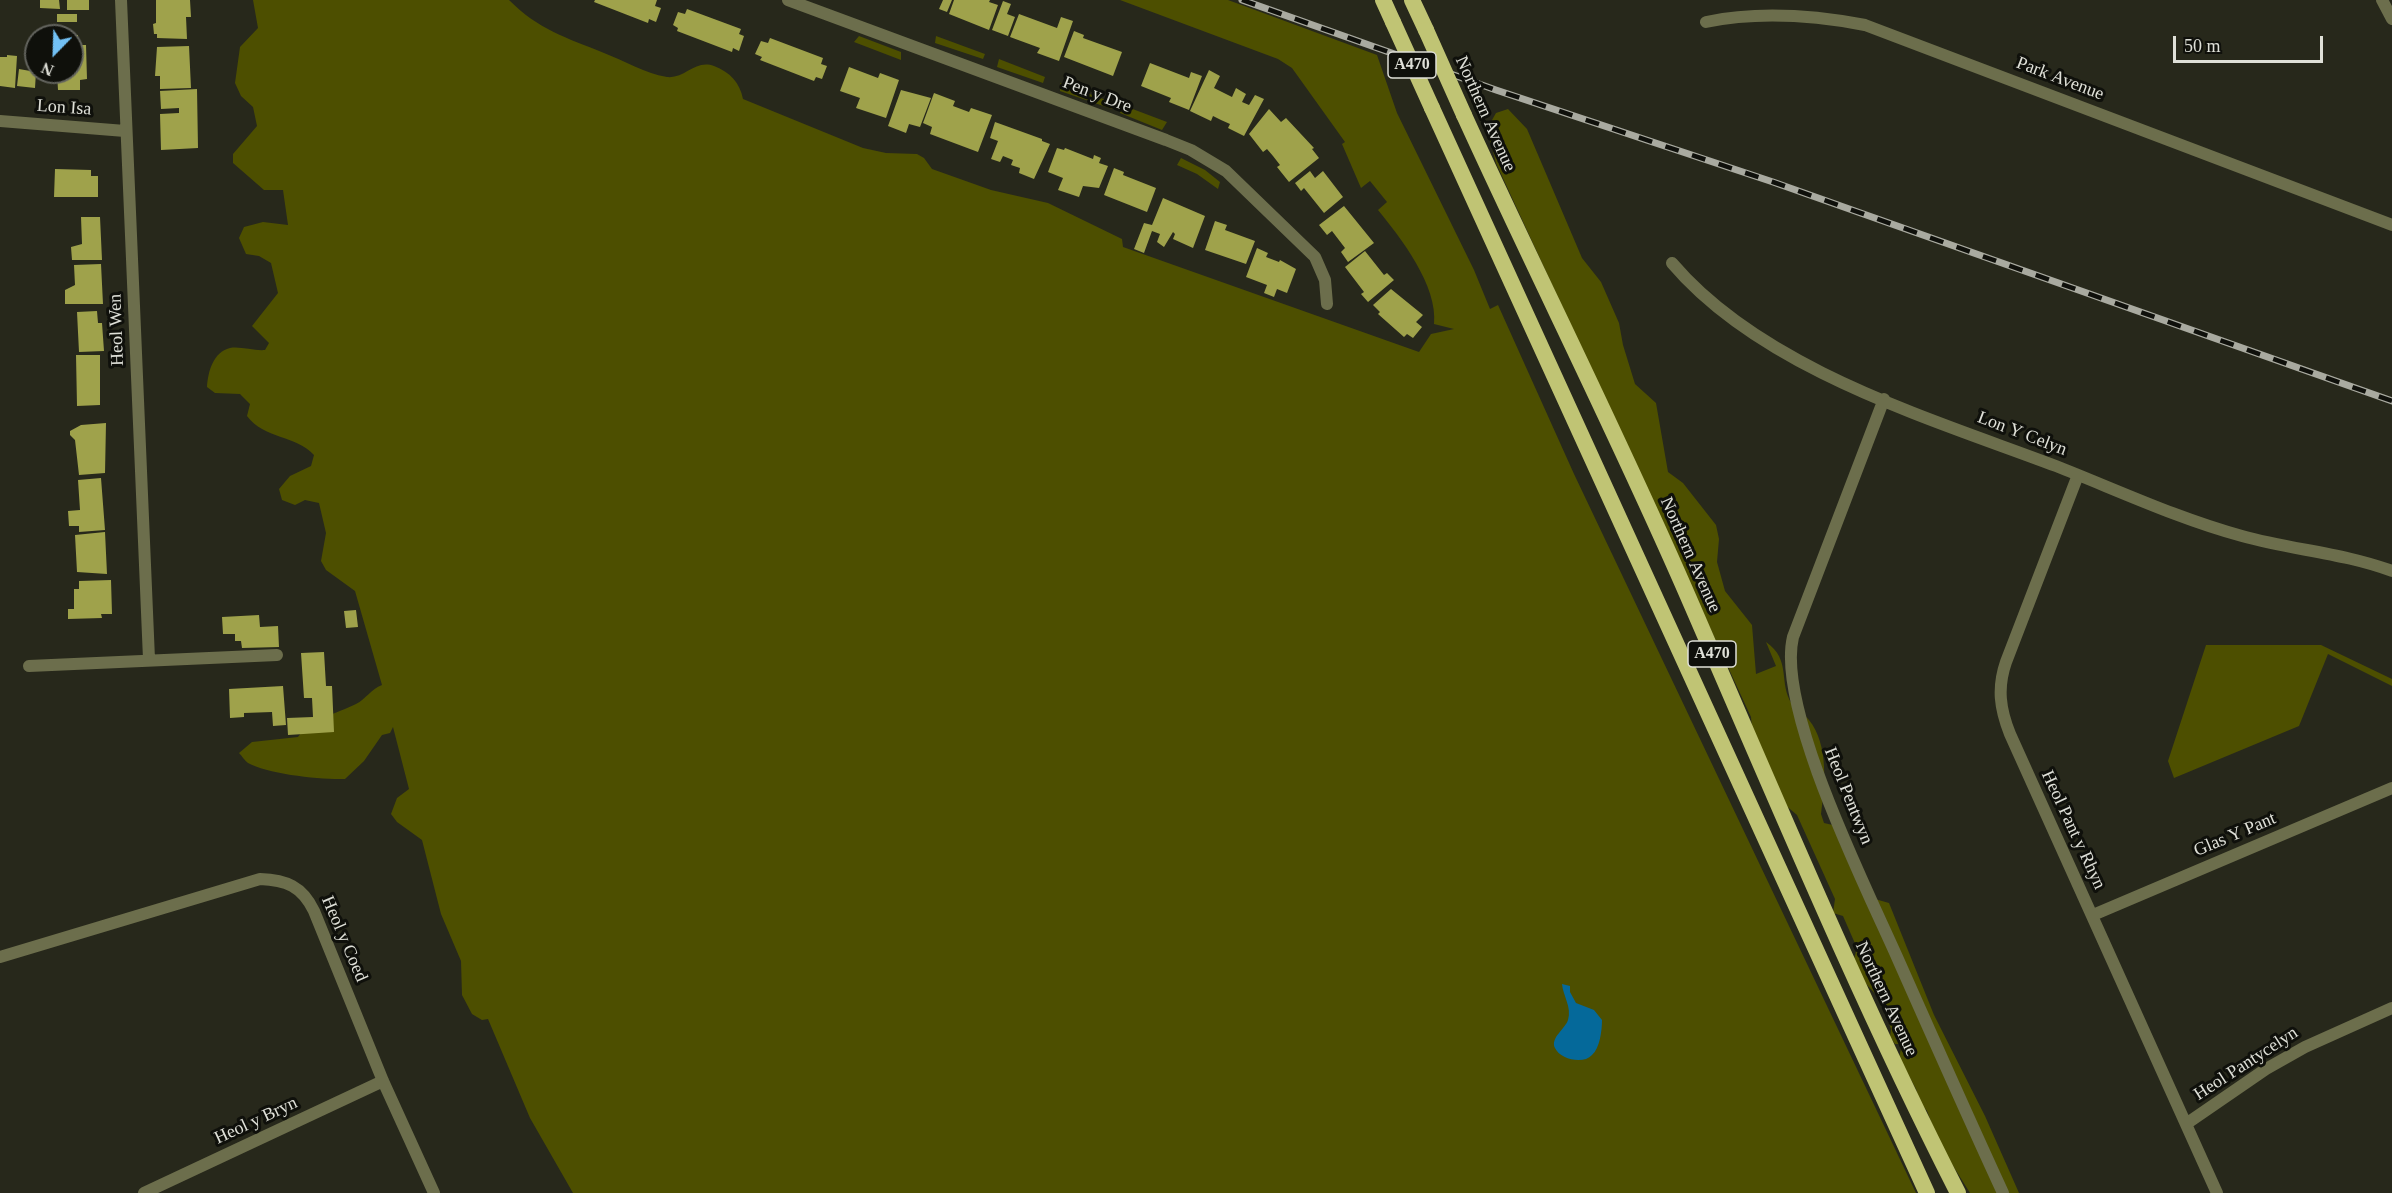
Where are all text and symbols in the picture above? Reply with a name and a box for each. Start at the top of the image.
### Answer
north arrow [24,24,84,84]
scale bar [2176,24,2326,62]
text: 50 m [2184,36,2221,56]
road number: A470 [1388,52,1436,78]
street label: Park Avenue [2013,52,2107,106]
street label: Northern Avenue [1450,53,1520,175]
text: N [39,59,56,79]
street label: Pen y Dre [1060,72,1134,118]
street label: Lon Isa [36,95,92,121]
street label: Heol Wen [105,294,129,366]
street label: Lon Y Celyn [1974,407,2070,461]
street label: Northern Avenue [1655,494,1725,616]
road number: A470 [1688,641,1736,667]
street label: Heol Pentwyn [1819,744,1877,848]
street label: Heol Pant y Rhyn [2036,767,2110,893]
street label: Glas Y Pant [2191,808,2279,862]
street label: Heol y Coed [316,893,372,985]
street label: Northern Avenue [1850,938,1922,1060]
street label: Heol Pantycelyn [2190,1022,2302,1106]
street label: Heol y Bryn [211,1092,301,1150]

